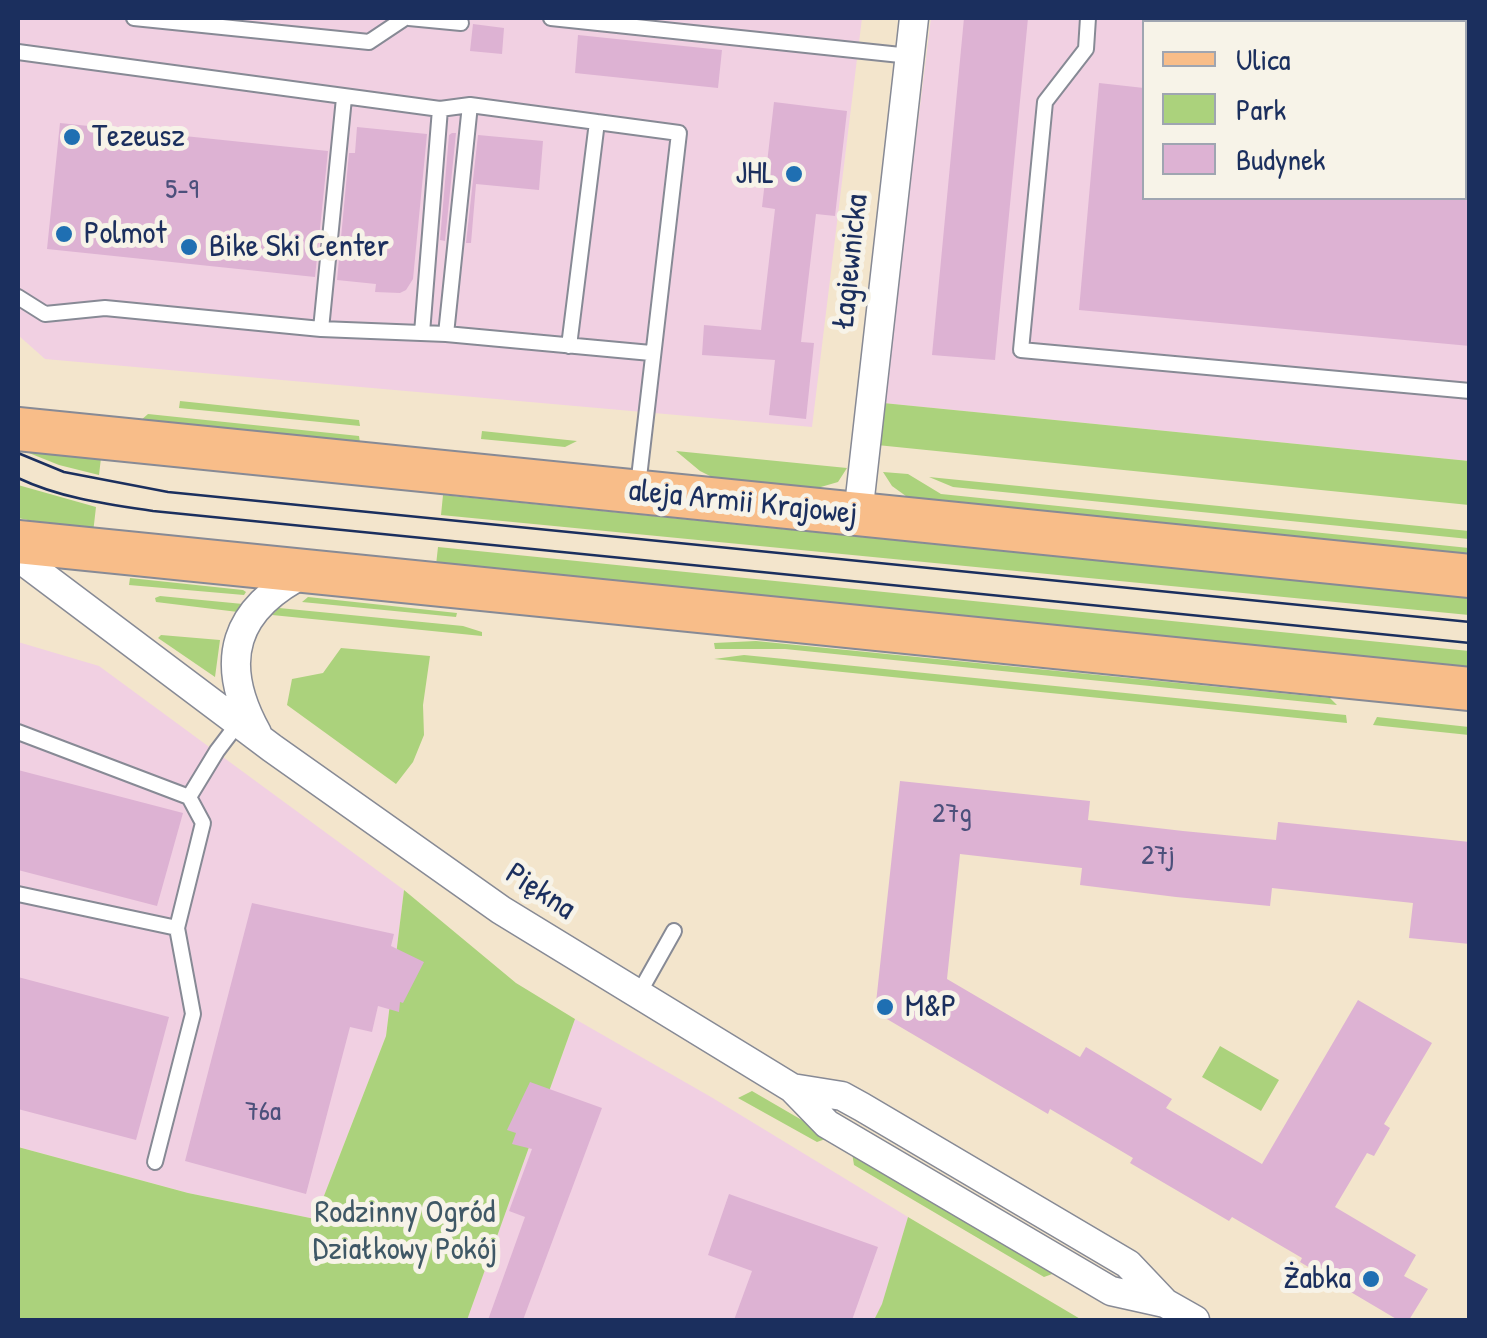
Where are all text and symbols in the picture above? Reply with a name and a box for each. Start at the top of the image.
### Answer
legend [1142,20,1467,200]
text: Ulica [1236,39,1291,79]
text: Park [1236,89,1286,129]
place label: Tezeusz [92,118,185,156]
marker: Tezeusz [61,126,83,148]
text: Budynek [1236,139,1326,179]
place label: JHL [735,155,774,193]
marker: JHL [783,163,805,185]
house number: 5-9 [165,174,199,208]
street label: Łagiewnicka [825,192,877,332]
place label: Polmot [84,215,166,253]
marker: Polmot [53,223,75,245]
place label: Bike Ski Center [209,228,389,266]
marker: Bike Ski Center [178,236,200,258]
street label: aleja Armii Krajowej [627,472,859,534]
house number: 27g [932,798,972,832]
house number: 27j [1141,840,1175,874]
street label: Piękna [498,855,582,929]
place label: M&P [905,988,956,1026]
marker: M&P [874,996,896,1018]
house number: 76a [245,1096,281,1130]
park label: Rodzinny Ogród Działkowy Pokój [313,1194,497,1269]
place label: Żabka [1283,1260,1351,1298]
marker: Żabka [1360,1268,1382,1290]

